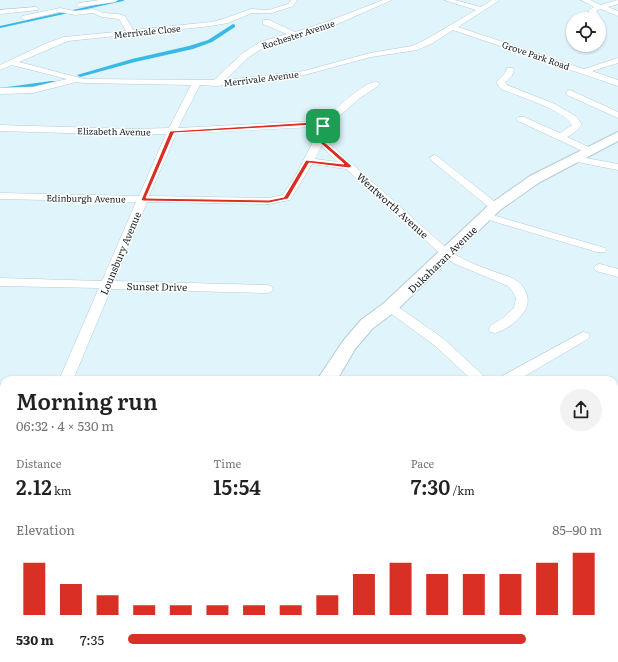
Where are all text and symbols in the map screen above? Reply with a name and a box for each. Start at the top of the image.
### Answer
map controls [566,12,606,52]
button: locate [566,12,606,52]
street label: Rochester Avenue [260,15,337,52]
street label: Merrivale Close [113,20,181,41]
street label: Grove Park Road [500,37,572,73]
street label: Merrivale Avenue [223,66,300,90]
pin [306,109,340,143]
icon: arrive [312,115,334,137]
street label: Elizabeth Avenue [77,123,151,139]
street label: Wentworth Avenue [354,169,432,241]
street label: Edinburgh Avenue [46,190,126,206]
street label: Lounsbury Avenue [96,209,144,297]
street label: Dukaharan Avenue [404,222,480,296]
street label: Sunset Drive [127,278,187,294]
text: Morning run [16,384,158,417]
button: share [560,389,602,431]
text: 06:32 · 4 × 530 m [16,416,114,435]
text: Distance [16,455,61,471]
text: Time [213,455,241,471]
text: Pace [411,455,434,471]
text: 2.12 [16,471,52,501]
text: 15:54 [213,471,261,501]
text: 7:30 [411,471,450,501]
text: km [52,482,71,498]
text: /km [450,482,475,498]
text: Elevation [16,520,75,539]
text: 85–90 m [552,520,602,539]
text: 530 m [16,630,54,649]
text: 7:35 [80,630,104,649]

